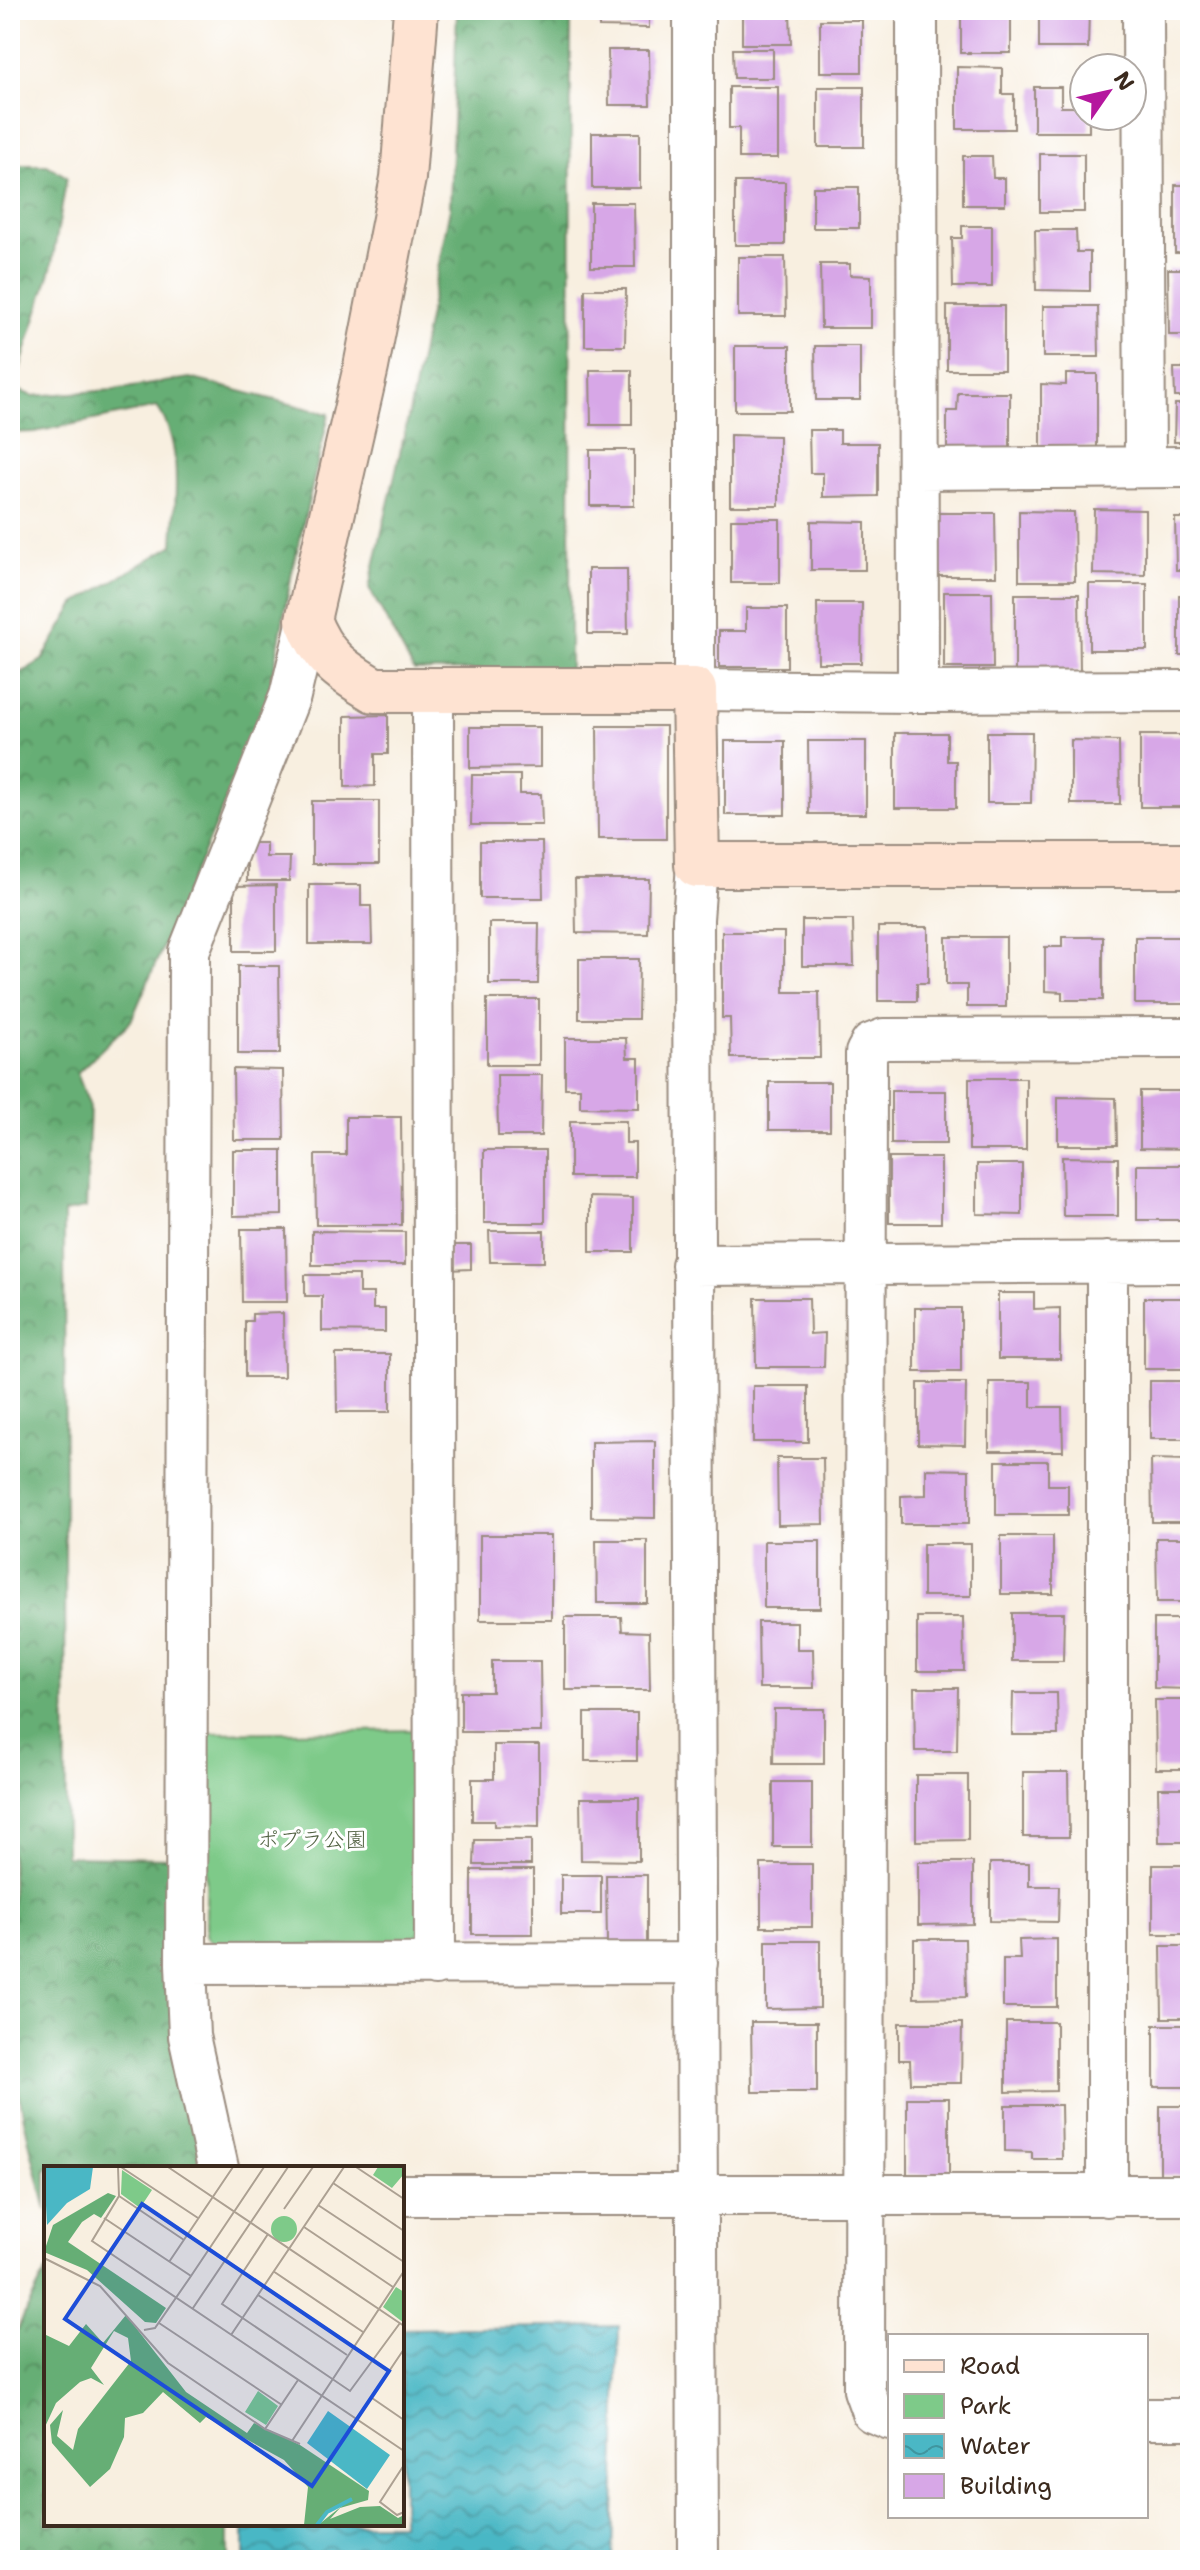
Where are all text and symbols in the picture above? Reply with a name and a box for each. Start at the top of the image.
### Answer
north arrow [1068,52,1148,132]
text: N [1107,66,1141,96]
park label: ポプラ公園 [257,1825,367,1854]
inset map [44,2166,404,2526]
legend [888,2334,1148,2518]
text: Road [960,2350,1020,2382]
text: Park [960,2390,1012,2422]
text: Water [960,2430,1031,2462]
text: Building [960,2470,1052,2502]

